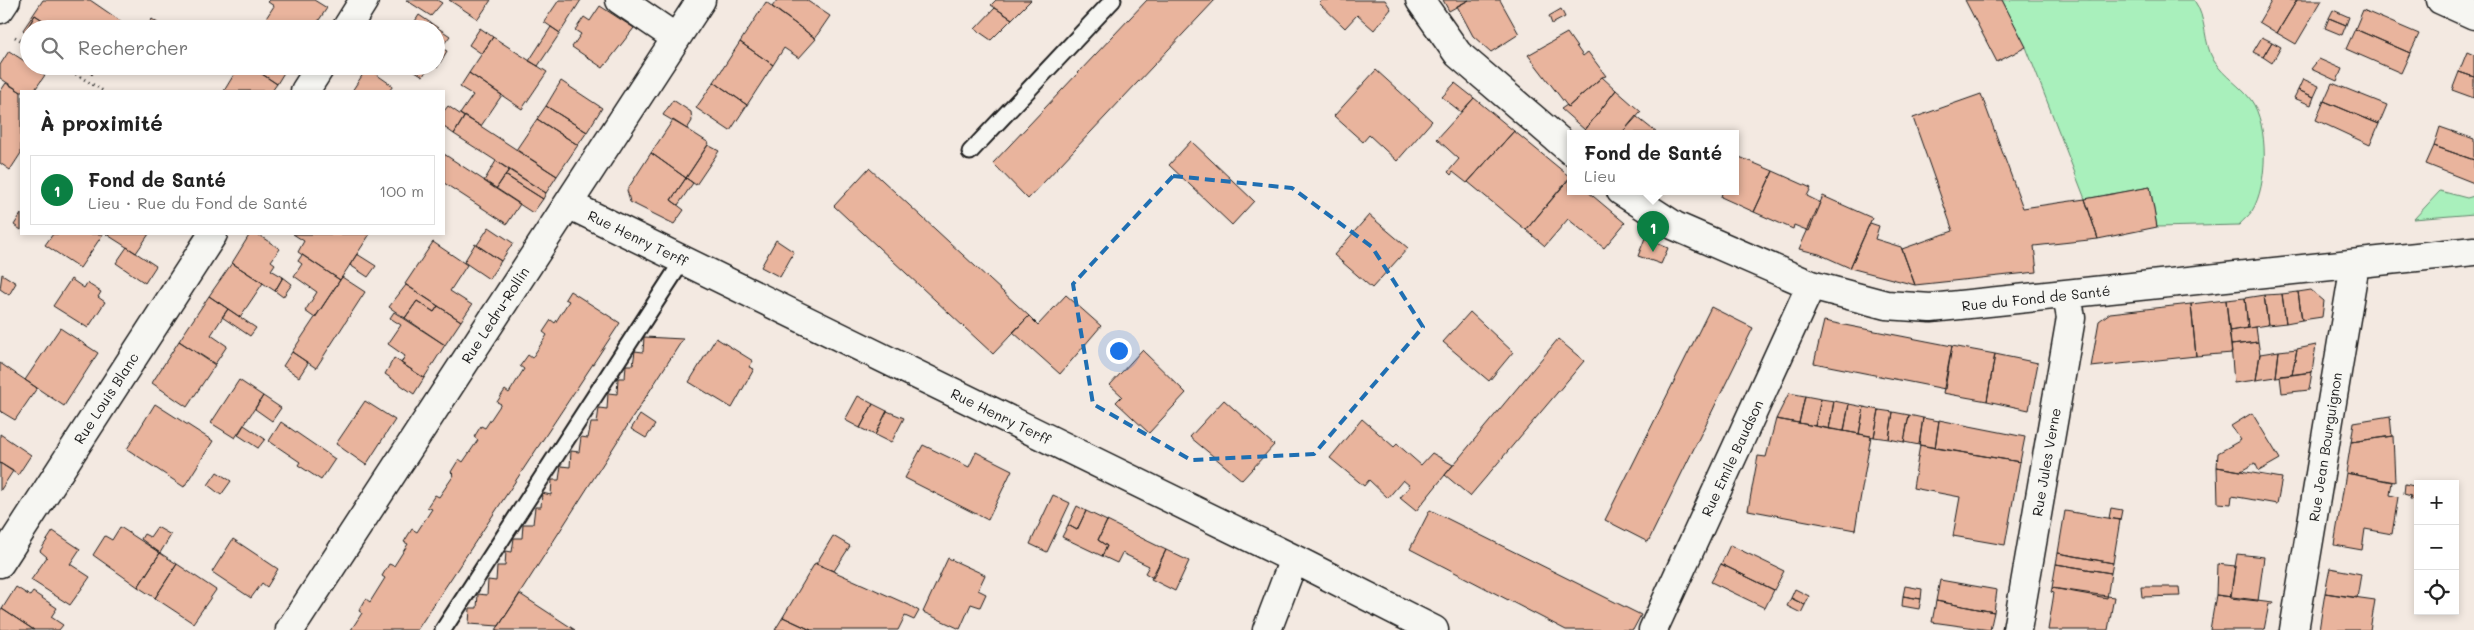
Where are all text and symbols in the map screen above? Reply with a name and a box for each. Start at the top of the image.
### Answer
search box [20,20,445,75]
icon: search [38,34,66,62]
text: Rechercher [78,35,188,60]
text: À proximité [40,109,163,136]
popup [1567,130,1739,195]
text: Fond de Santé [1584,140,1722,165]
text: Lieu [1584,165,1616,186]
text: Fond de Santé [88,167,226,192]
text: 1 [53,180,61,201]
text: 100 m [379,180,424,201]
text: Lieu · Rue du Fond de Santé [88,192,308,213]
street label: Rue Henry Terff [585,205,692,271]
pin: 1 [1637,211,1669,252]
street label: Rue Ledru-Rollin [457,263,533,367]
street label: Rue du Fond de Santé [1961,281,2111,315]
your location [1106,338,1132,364]
street label: Rue Louis Blanc [69,349,143,447]
street label: Rue Jean Bourguignon [2304,371,2346,523]
street label: Rue Henry Terff [948,383,1055,449]
street label: Rue Emile Baudson [1697,397,1767,519]
street label: Rue Jules Verne [2027,406,2065,518]
map controls [2414,480,2459,615]
button: + [2414,480,2459,525]
button: − [2414,525,2459,570]
button: locate [2414,570,2459,615]

